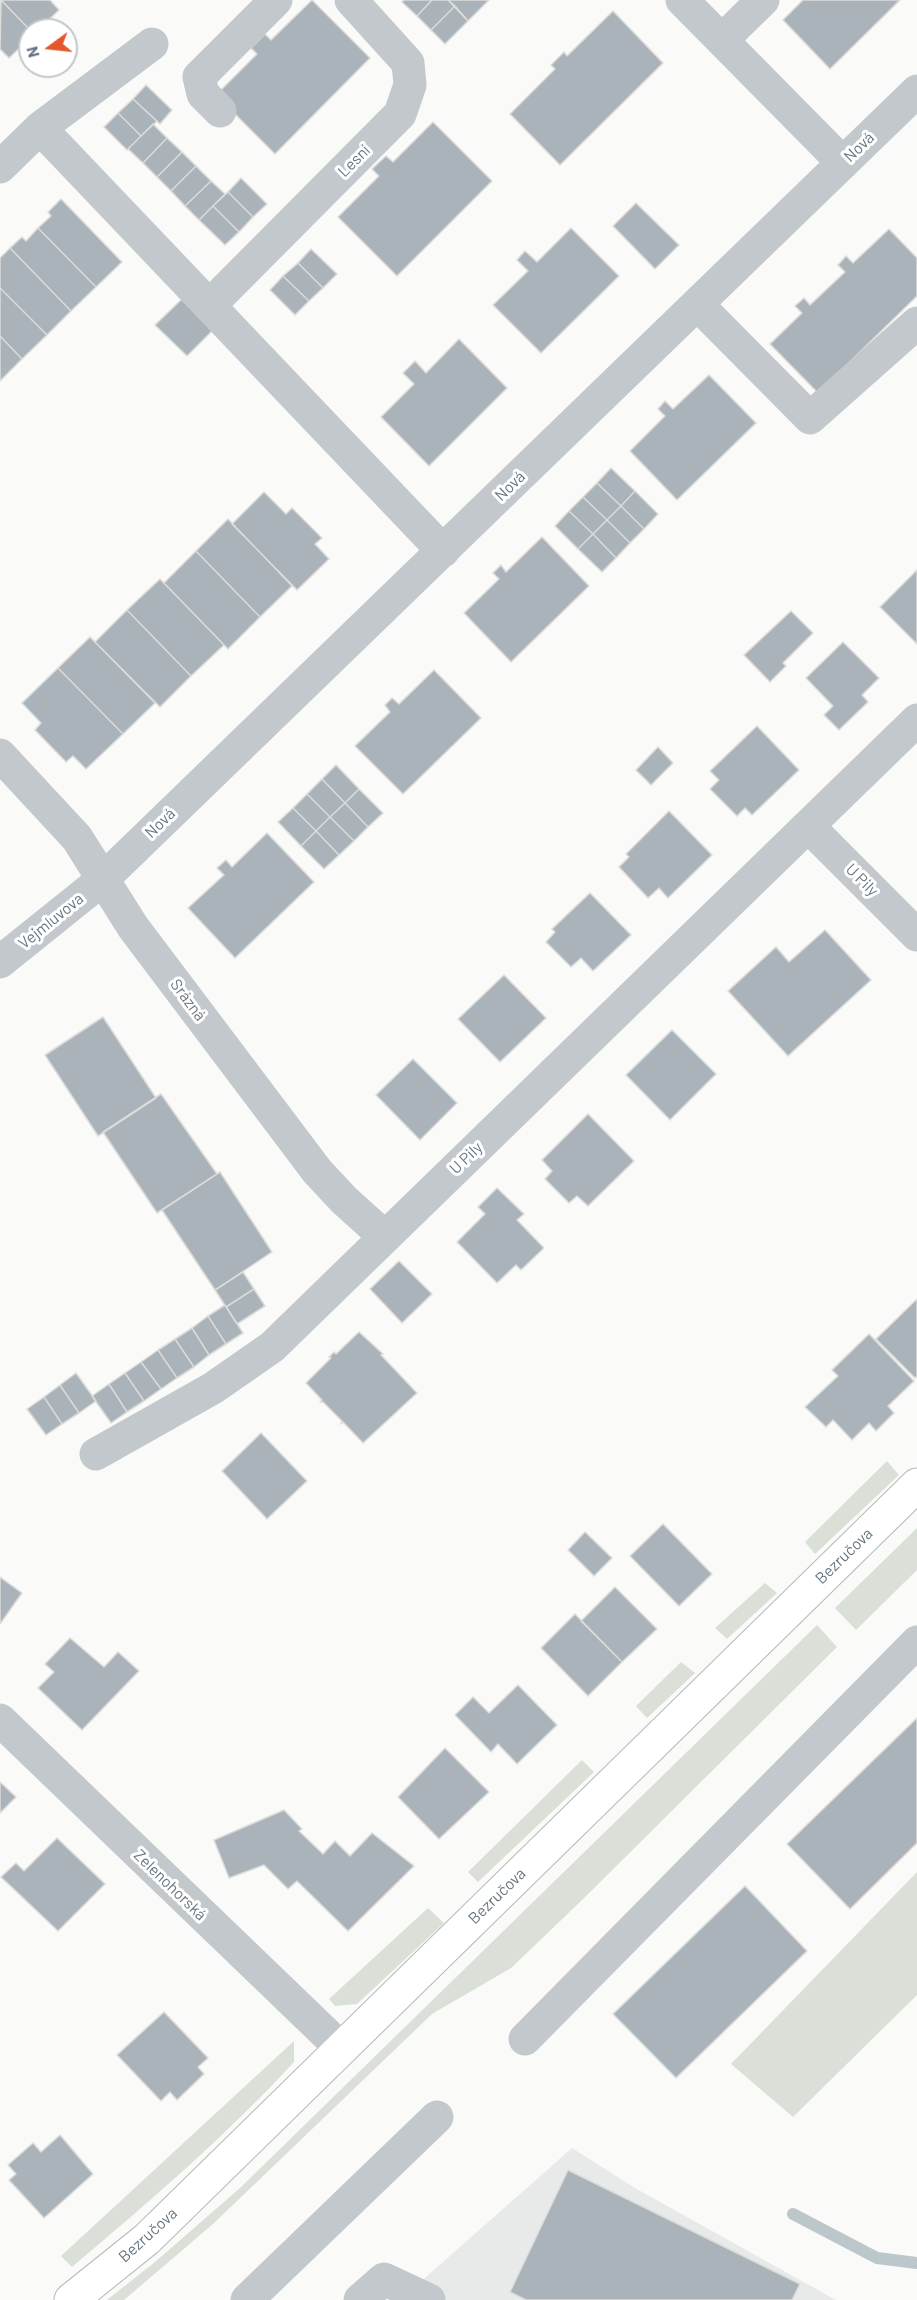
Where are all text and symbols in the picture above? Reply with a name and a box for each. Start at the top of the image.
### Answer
north arrow [18,18,78,78]
text: N [22,45,43,60]
street label: Nová [840,128,878,166]
street label: Lesní [334,141,374,181]
street label: Nová [491,467,529,505]
street label: Nová [141,804,179,842]
street label: U Pily [842,860,882,900]
street label: Vejmluvova [15,889,87,953]
street label: Srázná [166,975,210,1025]
street label: U Pily [446,1138,486,1178]
street label: Bezručova [811,1524,877,1588]
street label: Zelenohorská [130,1846,210,1924]
street label: Bezručova [464,1864,530,1928]
street label: Bezručova [115,2204,181,2266]

